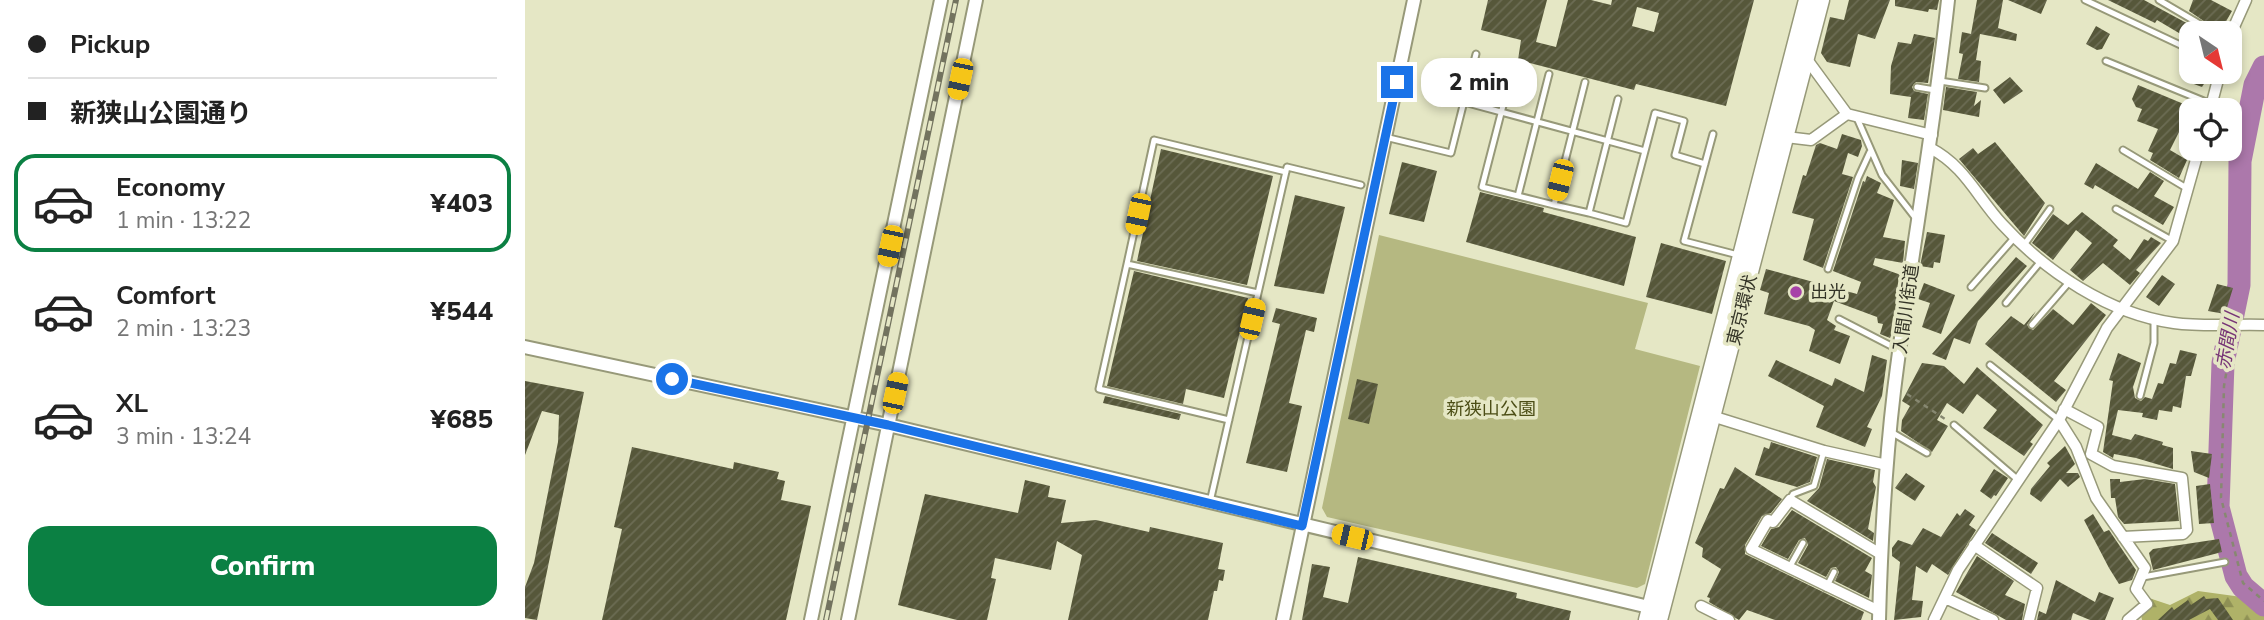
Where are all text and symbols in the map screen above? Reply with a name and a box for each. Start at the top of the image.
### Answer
north arrow [2179,21,2242,84]
map controls [2179,21,2242,161]
text: Pickup [70,27,150,62]
car [946,56,975,102]
callout: 2 min [1421,57,1537,106]
route end [1381,66,1413,98]
text: 2 min [1449,67,1509,98]
text: 新狭山公園通り [70,96,252,131]
button: locate [2179,98,2242,161]
car [1545,157,1576,203]
text: Economy [116,170,225,205]
icon: car [32,172,95,235]
text: ¥403 [431,186,493,221]
car [1124,191,1153,237]
text: 1 min · 13:22 [116,205,251,236]
car [876,223,905,269]
street label: 入間川街道 [1888,263,1924,355]
street label: 東京環状 [1722,272,1762,348]
text: Comfort [116,278,216,313]
icon: car [32,280,95,343]
place label: 出光 [1810,280,1846,304]
marker: 出光 [1788,284,1804,300]
text: ¥544 [431,294,493,329]
car [1238,296,1267,342]
water label: 赤間川 [2210,309,2246,371]
text: 2 min · 13:23 [116,313,251,344]
route start [656,363,688,395]
car [881,370,910,416]
text: XL [116,386,148,421]
icon: car [32,388,95,451]
park label: 新狭山公園 [1446,397,1536,421]
text: ¥685 [431,402,493,437]
text: 3 min · 13:24 [116,421,251,452]
car [1330,522,1375,552]
button: Confirm [28,526,497,606]

